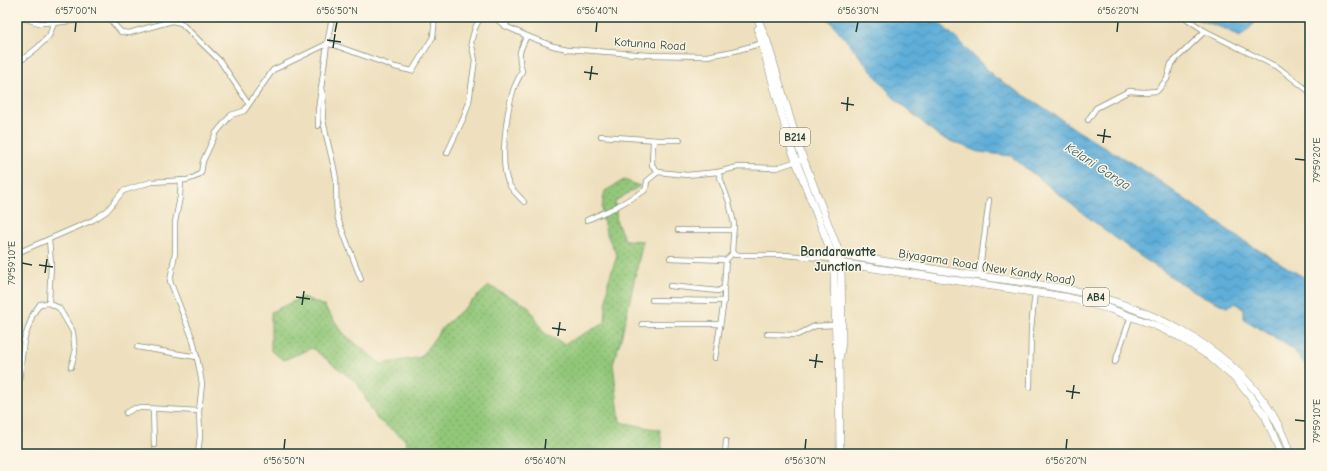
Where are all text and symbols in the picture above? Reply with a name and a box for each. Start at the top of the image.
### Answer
text: 6°57'00"N [55,5,97,17]
text: 6°56'50"N [316,5,358,17]
text: 6°56'40"N [577,5,617,17]
text: 6°56'30"N [837,5,879,17]
text: 6°56'20"N [1097,5,1139,17]
street label: Kotunna Road [614,35,686,53]
road number: B214 [780,128,810,146]
text: 79°59'20"E [1311,137,1323,183]
water label: Kelani Ganga [1063,139,1134,193]
text: 79°59'10"E [6,241,18,285]
district label: Bandarawatte Junction [800,244,876,274]
street label: Biyagama Road (New Kandy Road) [898,246,1076,288]
road number: AB4 [1083,288,1109,306]
text: 79°59'10"E [1311,399,1323,443]
text: 6°56'50"N [263,455,305,467]
text: 6°56'40"N [525,455,565,467]
text: 6°56'30"N [784,455,826,467]
text: 6°56'20"N [1045,455,1087,467]

